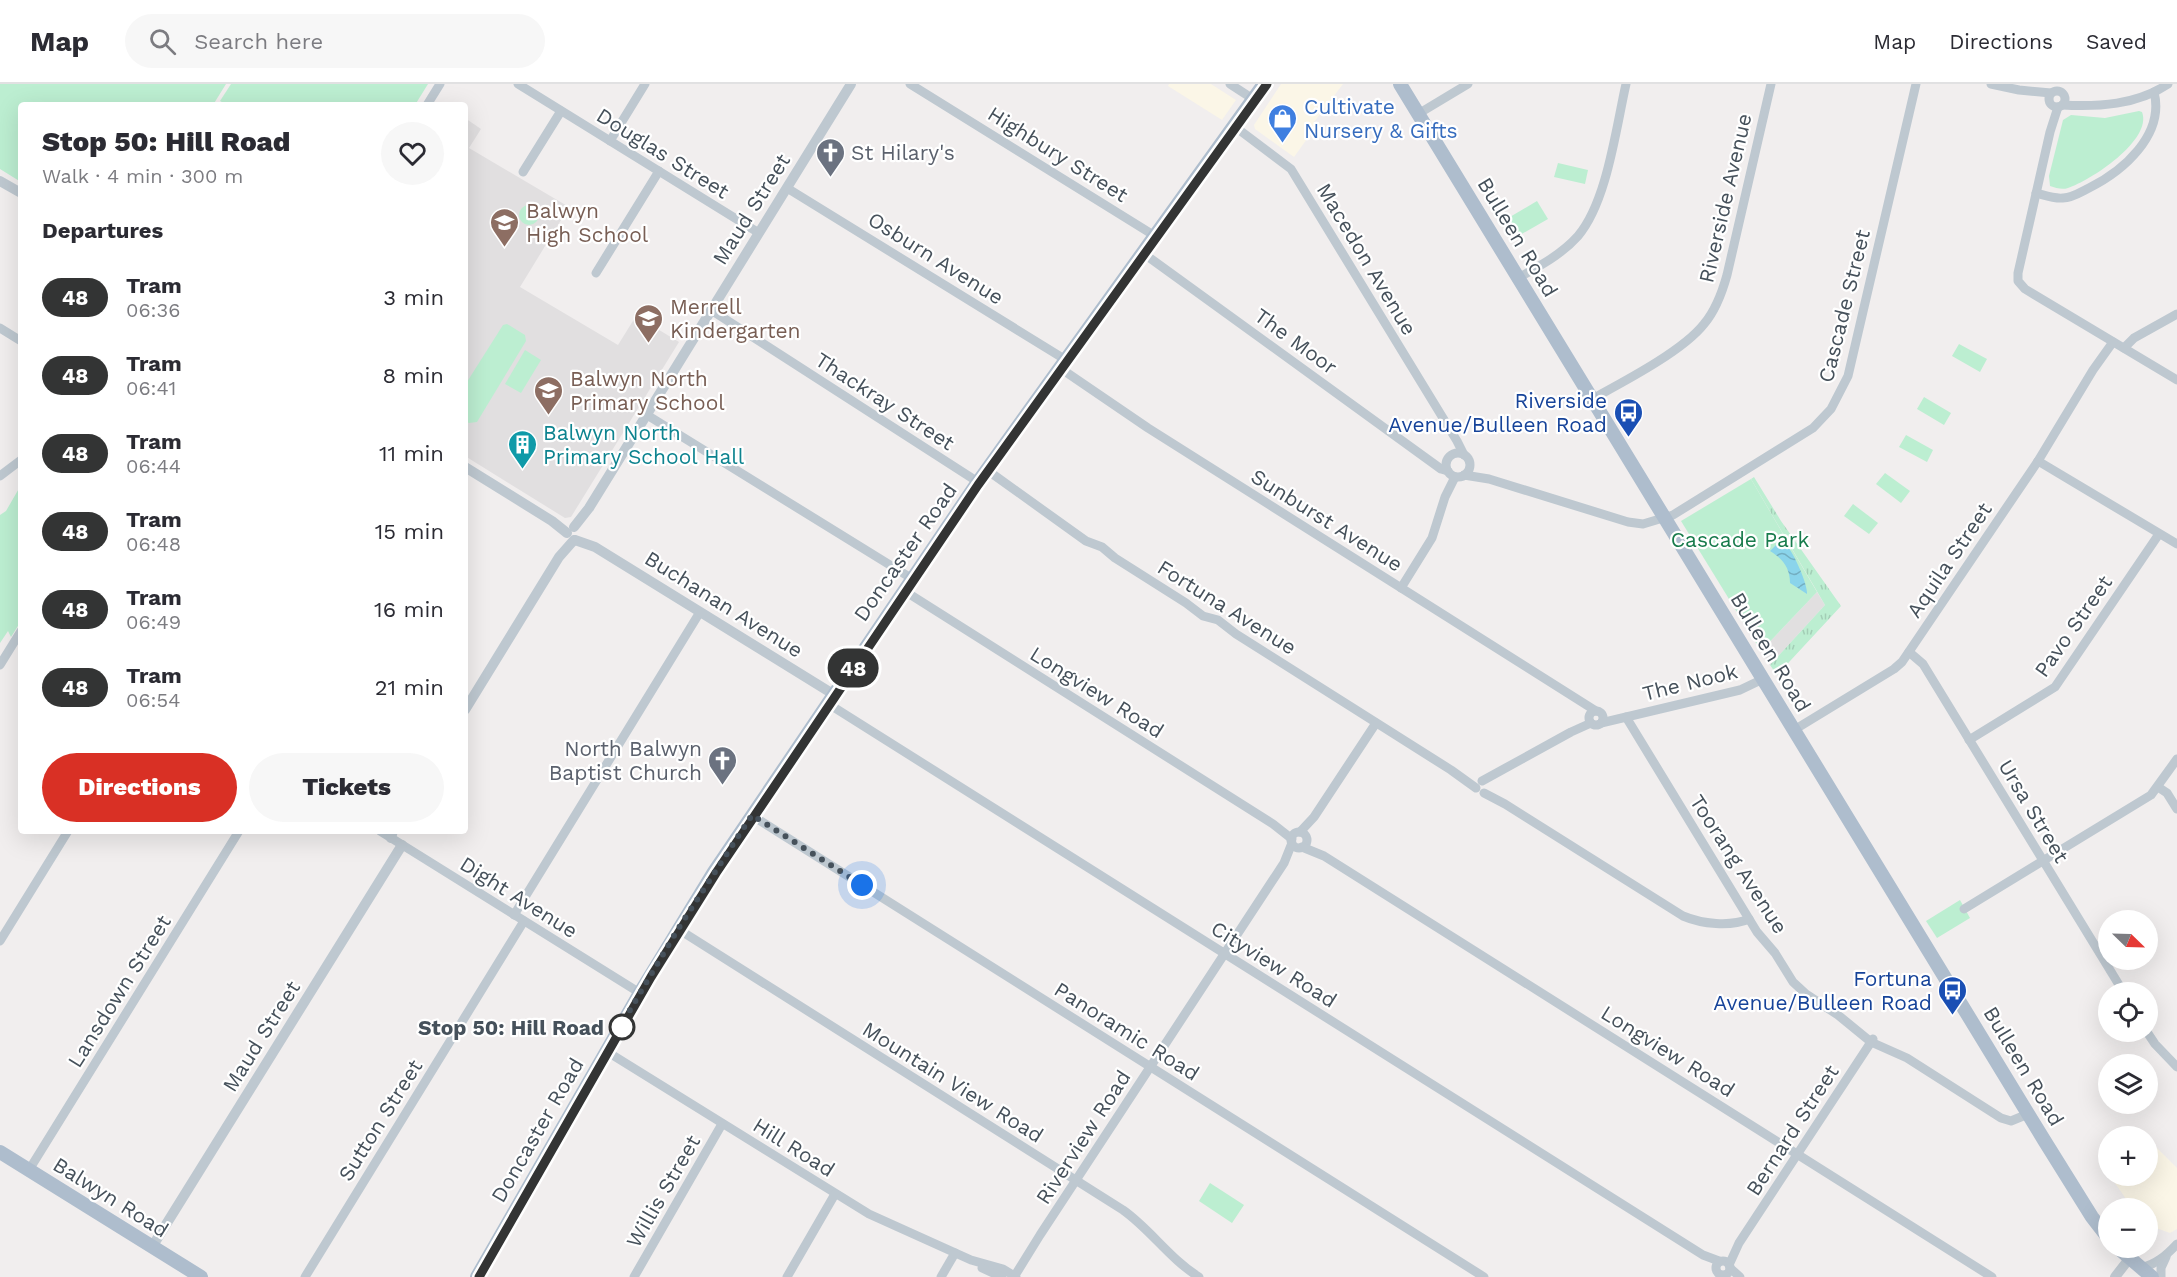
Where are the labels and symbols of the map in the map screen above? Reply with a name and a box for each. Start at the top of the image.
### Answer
place label: Cultivate Nursery & Gifts [1304,94,1458,143]
street label: Highbury Street [983,101,1133,207]
street label: Douglas Street [592,102,734,204]
shop icon: Cultivate Nursery & Gifts [1267,102,1299,144]
street label: Riverside Avenue [1693,111,1757,285]
church icon: St Hilary's [814,136,846,178]
place label: St Hilary's [851,140,955,165]
street label: Maud Street [707,149,795,269]
street label: Bulleen Road [1472,173,1564,301]
street label: Macedon Avenue [1312,178,1422,340]
place label: Balwyn High School [526,198,649,247]
school or university icon: Balwyn High School [489,206,521,248]
street label: Osburn Avenue [864,206,1008,310]
street label: Cascade Street [1813,227,1875,385]
place label: Merrell Kindergarten [670,294,801,343]
school or university icon: Merrell Kindergarten [633,302,665,344]
street label: The Moor [1250,303,1343,380]
street label: Thackray Street [811,347,960,455]
place label: Balwyn North Primary School [570,366,725,415]
school or university icon: Balwyn North Primary School [533,374,565,416]
place label: Riverside Avenue/Bulleen Road [1388,388,1607,437]
bus stop icon: Riverside Avenue/Bulleen Road [1612,396,1644,438]
place label: Balwyn North Primary School Hall [543,420,745,469]
building icon: Balwyn North Primary School Hall [506,428,538,470]
street label: Sunburst Avenue [1247,463,1407,577]
street label: Doncaster Road [848,478,962,626]
street label: Aquila Street [1901,497,1997,622]
park label: Cascade Park [1671,527,1809,552]
street label: Buchanan Avenue [640,545,808,663]
street label: Fortuna Avenue [1153,554,1301,660]
street label: Pavo Street [2029,570,2117,682]
street label: Bulleen Road [1725,588,1817,716]
street label: Longview Road [1026,641,1168,743]
line badge: 48 [826,648,880,688]
street label: The Nook [1640,658,1740,706]
place label: North Balwyn Baptist Church [549,736,702,785]
church icon: North Balwyn Baptist Church [707,744,739,786]
street label: Ursa Street [1993,755,2075,867]
street label: Toorang Avenue [1685,790,1793,938]
street label: Dight Avenue [456,851,582,943]
your location [847,870,877,900]
street label: Lansdown Street [62,910,176,1072]
north arrow [2098,910,2158,970]
street label: Cityview Road [1207,915,1341,1013]
place label: Fortuna Avenue/Bulleen Road [1713,966,1932,1015]
bus stop icon: Fortuna Avenue/Bulleen Road [1937,974,1969,1016]
street label: Maud Street [217,976,305,1096]
street label: Panoramic Road [1050,976,1204,1086]
street label: Longview Road [1597,1000,1739,1102]
street label: Bulleen Road [1978,1002,2070,1130]
marker: Stop 50: Hill Road [609,1014,635,1040]
place label: Stop 50: Hill Road [418,1015,604,1040]
street label: Mountain View Road [858,1016,1048,1148]
street label: Doncaster Road [485,1053,589,1207]
street label: Sutton Street [333,1054,427,1185]
street label: Bernard Street [1740,1060,1844,1200]
street label: Riverview Road [1030,1065,1136,1209]
street label: Hill Road [749,1112,839,1182]
street label: Willis Street [621,1130,705,1252]
street label: Balwyn Road [49,1152,173,1242]

